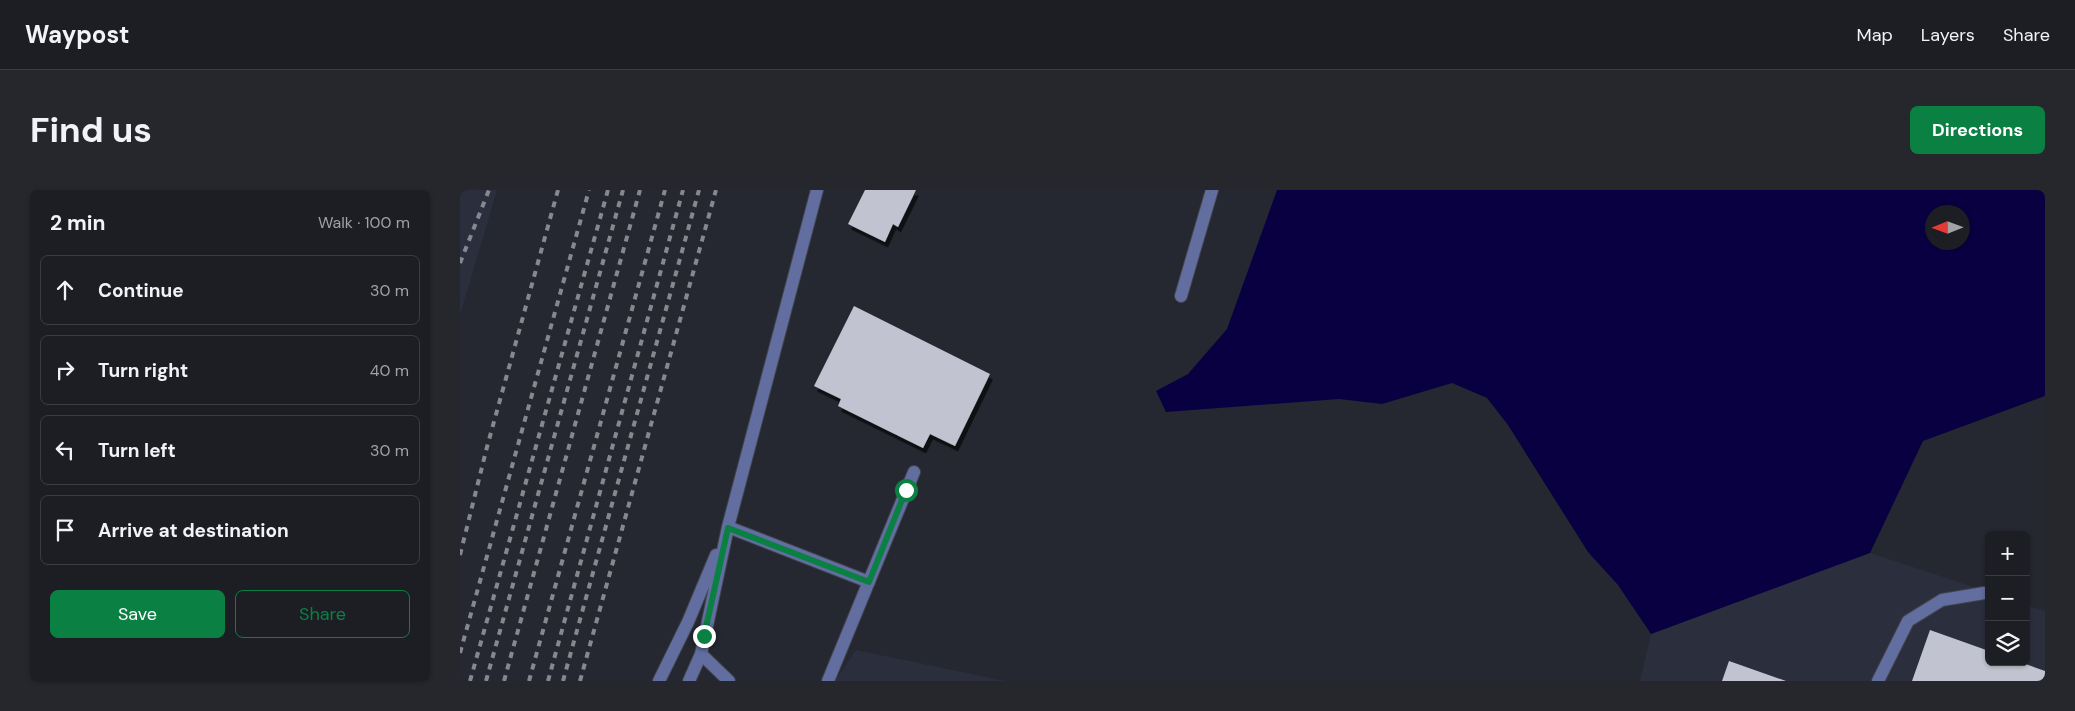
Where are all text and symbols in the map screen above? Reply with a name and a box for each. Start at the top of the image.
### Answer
text: Waypost [25,19,129,50]
text: Map [1857,23,1893,47]
text: Layers [1921,23,1975,47]
text: Share [2003,23,2050,47]
button: Directions [1910,106,2045,154]
text: Find us [30,107,152,153]
north arrow [1925,205,1970,250]
text: 2 min [50,209,106,237]
text: Walk · 100 m [318,212,410,233]
icon: ahead [51,276,79,304]
text: Continue [98,278,184,303]
text: 30 m [370,280,409,301]
icon: right [51,356,79,384]
text: Turn right [98,358,188,383]
text: 40 m [370,360,409,381]
icon: left [51,436,79,464]
text: Turn left [98,438,176,463]
text: 30 m [370,440,409,461]
route start [895,479,918,502]
icon: arrive [51,516,79,544]
text: Arrive at destination [98,518,289,543]
map controls [1985,531,2030,666]
button: + [1985,531,2030,576]
button: − [1985,576,2030,621]
button: Save [50,590,225,638]
button: Share [235,590,410,638]
button: layers [1985,621,2030,666]
route end [693,625,716,648]

